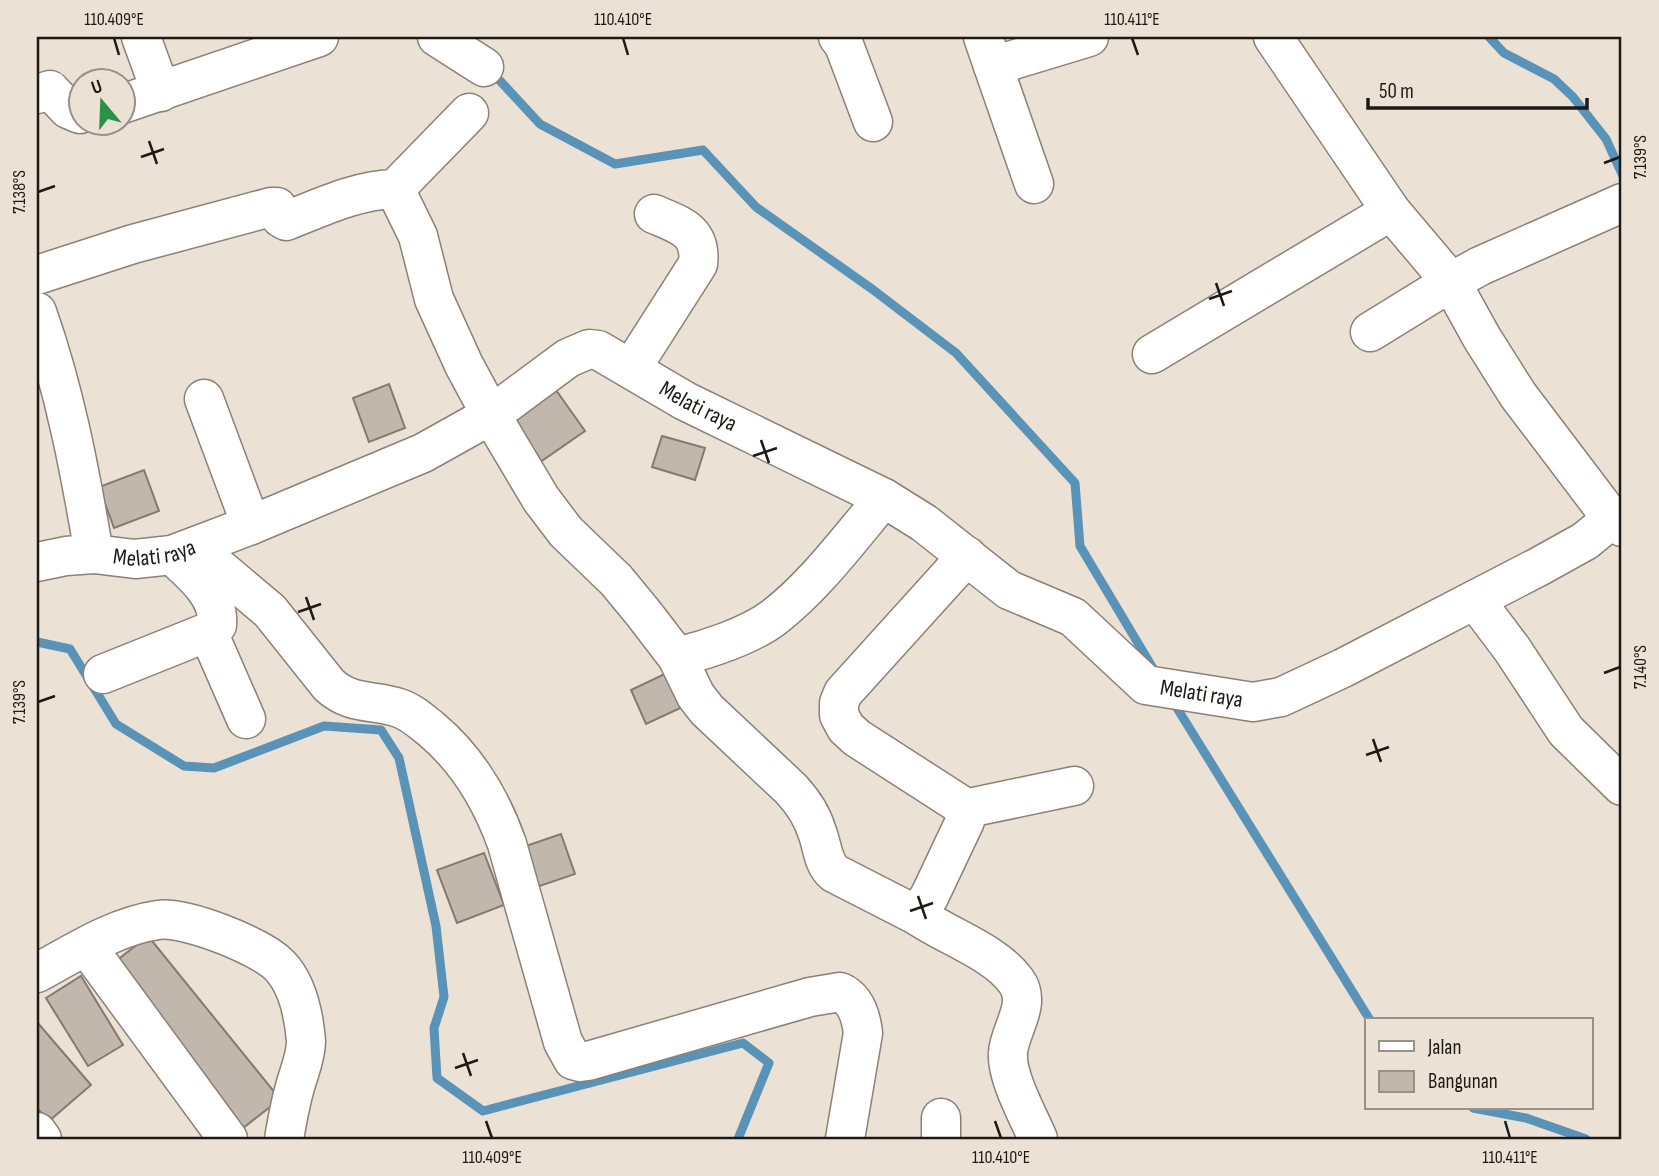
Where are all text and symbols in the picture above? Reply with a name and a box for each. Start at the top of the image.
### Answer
text: 110.409°E [84,9,144,30]
text: 110.410°E [594,9,652,30]
text: 110.411°E [1104,9,1160,30]
north arrow [66,66,136,136]
scale bar [1368,66,1587,110]
text: U [89,75,105,100]
text: 50 m [1379,79,1414,104]
text: 7.139°S [1630,135,1651,179]
text: 7.138°S [9,170,30,214]
street label: Melati raya [654,375,741,438]
street label: Melati raya [112,533,200,573]
text: 7.140°S [1630,645,1651,689]
street label: Melati raya [1158,673,1245,714]
text: 7.139°S [9,680,30,724]
legend [1365,1018,1592,1110]
text: Jalan [1427,1035,1461,1060]
text: Bangunan [1428,1069,1498,1094]
text: 110.409°E [462,1147,522,1168]
text: 110.410°E [972,1147,1030,1168]
text: 110.411°E [1482,1147,1538,1168]

